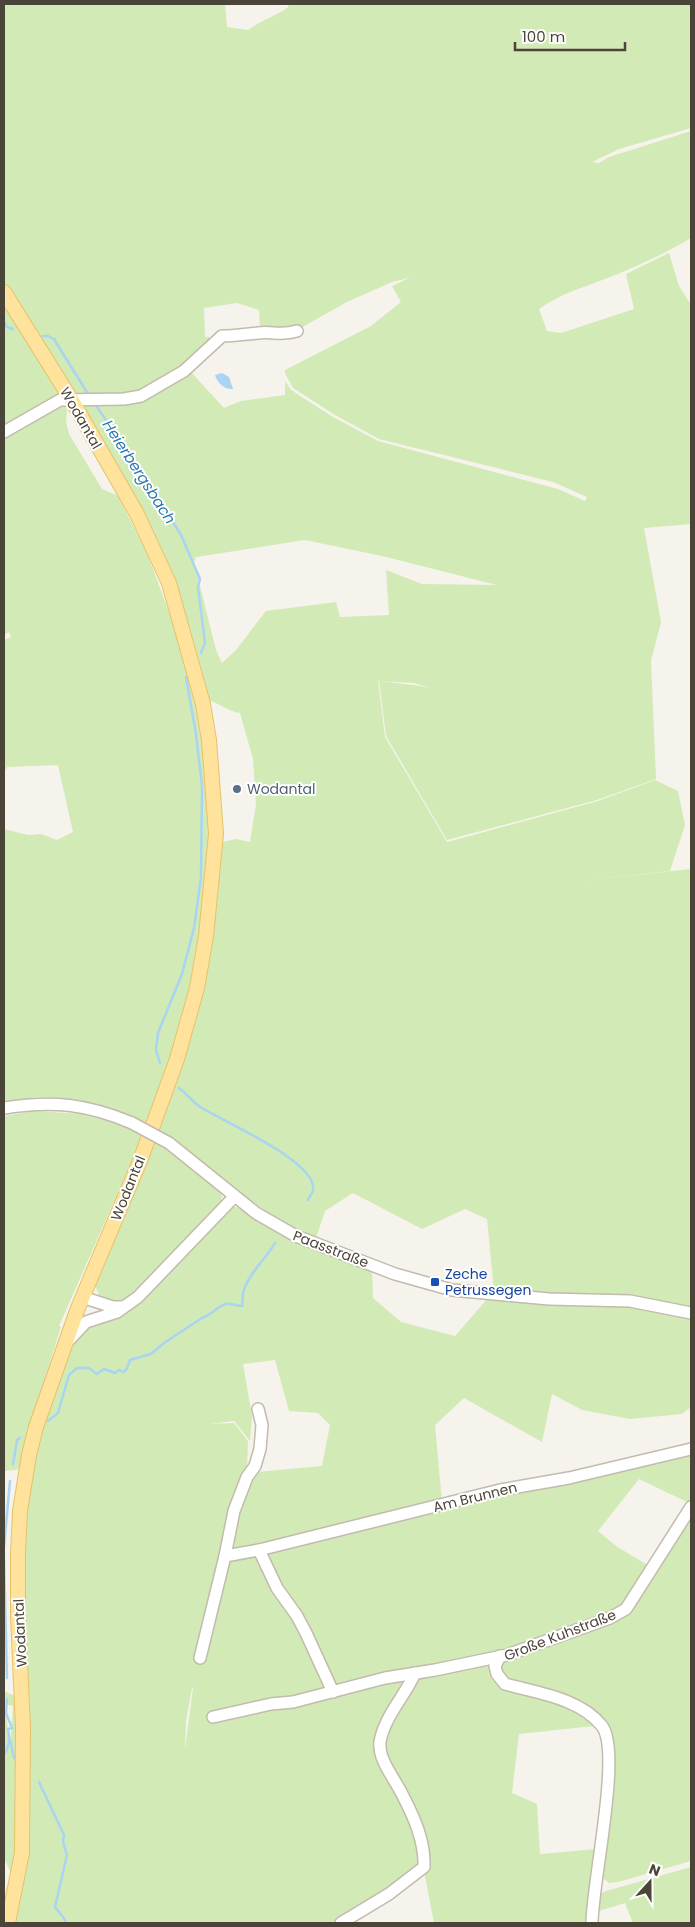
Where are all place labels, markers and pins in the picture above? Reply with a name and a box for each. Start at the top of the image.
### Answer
place label: Wodantal [247,779,316,799]
marker: Wodantal [231,783,243,795]
place label: Zeche Petrussegen [445,1264,531,1300]
marker: Zeche Petrussegen [429,1276,441,1288]

